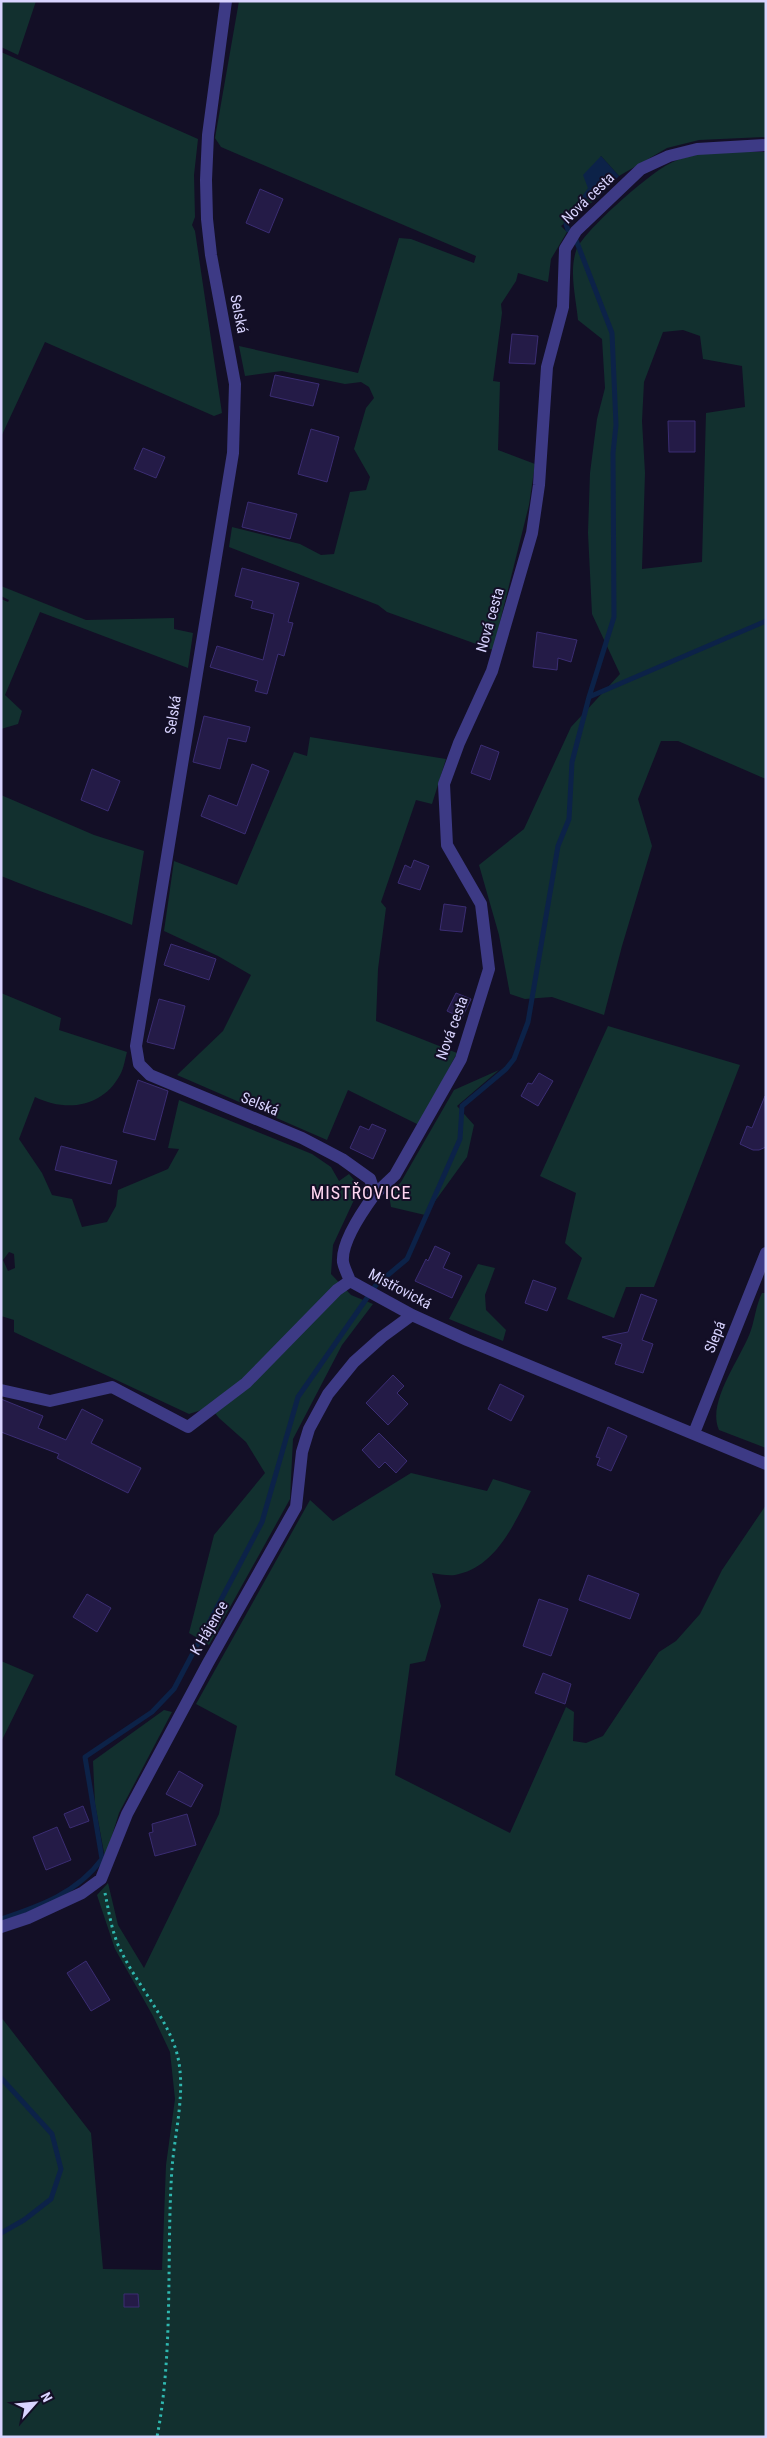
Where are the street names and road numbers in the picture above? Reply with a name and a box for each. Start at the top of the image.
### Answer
street label: Nová cesta [558,169,618,227]
street label: Selská [226,293,252,335]
street label: Nová cesta [472,586,508,654]
street label: Selská [161,694,185,736]
street label: Nová cesta [432,994,472,1062]
street label: Selská [239,1088,281,1120]
street label: Mistřovická [365,1265,435,1313]
street label: Slepá [701,1318,729,1356]
street label: K Hájence [186,1598,232,1658]

